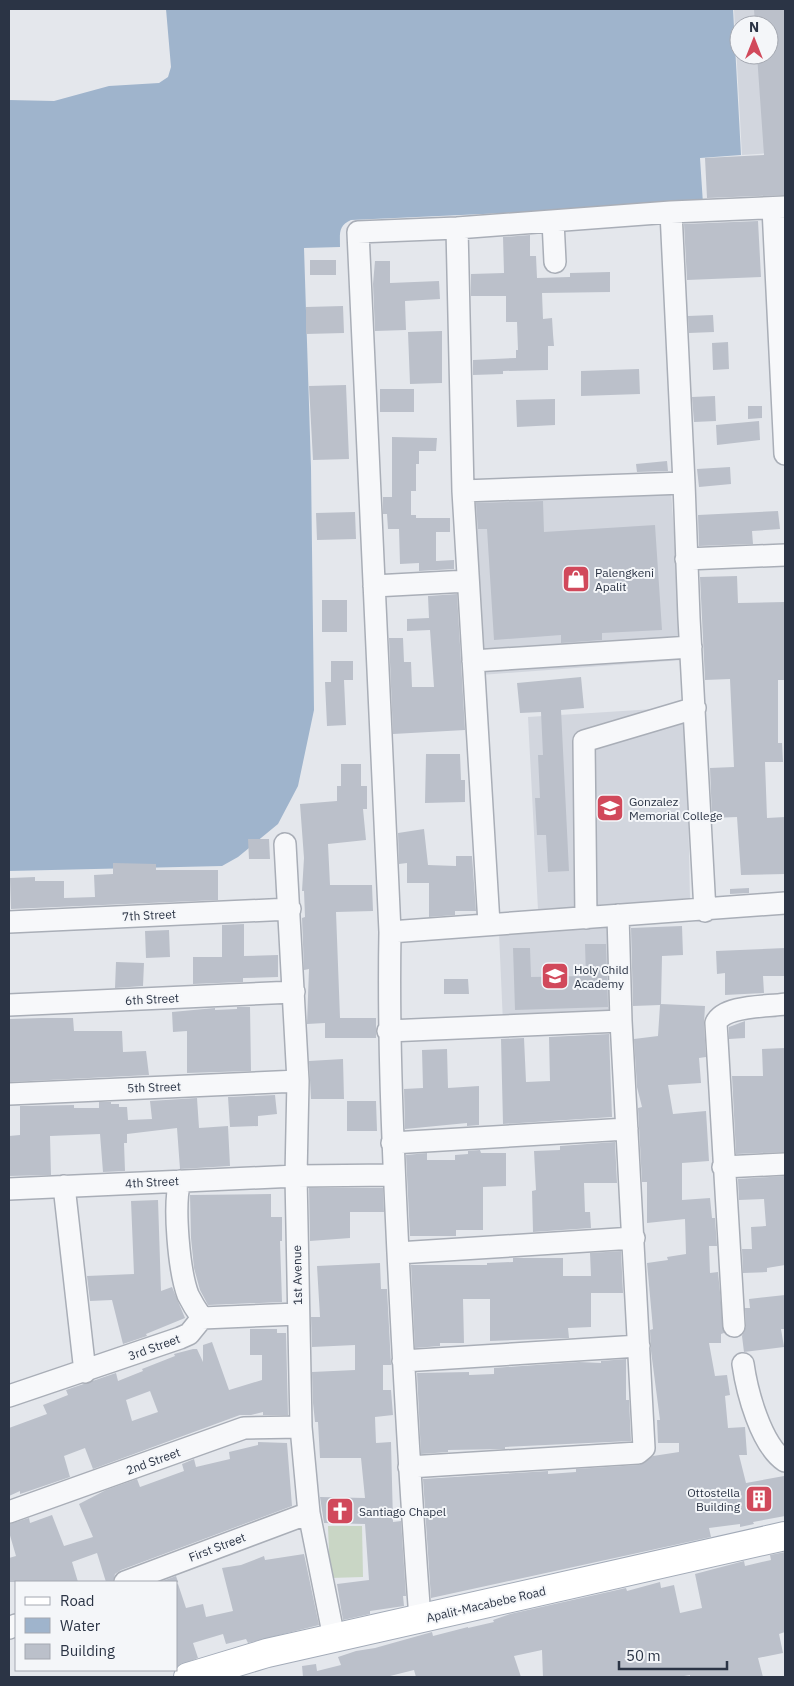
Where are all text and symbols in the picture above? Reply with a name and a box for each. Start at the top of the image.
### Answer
north arrow [729,15,779,65]
text: N [749,18,759,36]
shop icon: Palengkeni Apalit [561,564,591,594]
place label: Palengkeni Apalit [595,565,654,594]
school or university icon: Gonzalez Memorial College [595,793,625,823]
place label: Gonzalez Memorial College [629,794,723,823]
street label: 7th Street [122,906,176,924]
school or university icon: Holy Child Academy [540,961,570,991]
place label: Holy Child Academy [574,962,629,991]
street label: 6th Street [125,990,179,1008]
street label: 5th Street [127,1079,181,1095]
street label: 4th Street [125,1173,179,1191]
street label: 1st Avenue [289,1244,305,1305]
street label: 3rd Street [126,1331,182,1363]
street label: 2nd Street [124,1444,182,1478]
building icon: Ottostella Building [744,1484,774,1514]
place label: Ottostella Building [687,1485,741,1514]
church icon: Santiago Chapel [325,1496,355,1526]
place label: Santiago Chapel [359,1504,446,1519]
street label: First Street [186,1529,248,1565]
legend [15,1581,178,1671]
street label: Apalit-Macabebe Road [425,1583,547,1625]
text: Road [60,1591,95,1610]
text: Water [60,1616,101,1635]
scale bar [619,1638,726,1670]
text: Building [60,1641,115,1660]
text: 50 m [626,1646,661,1665]

